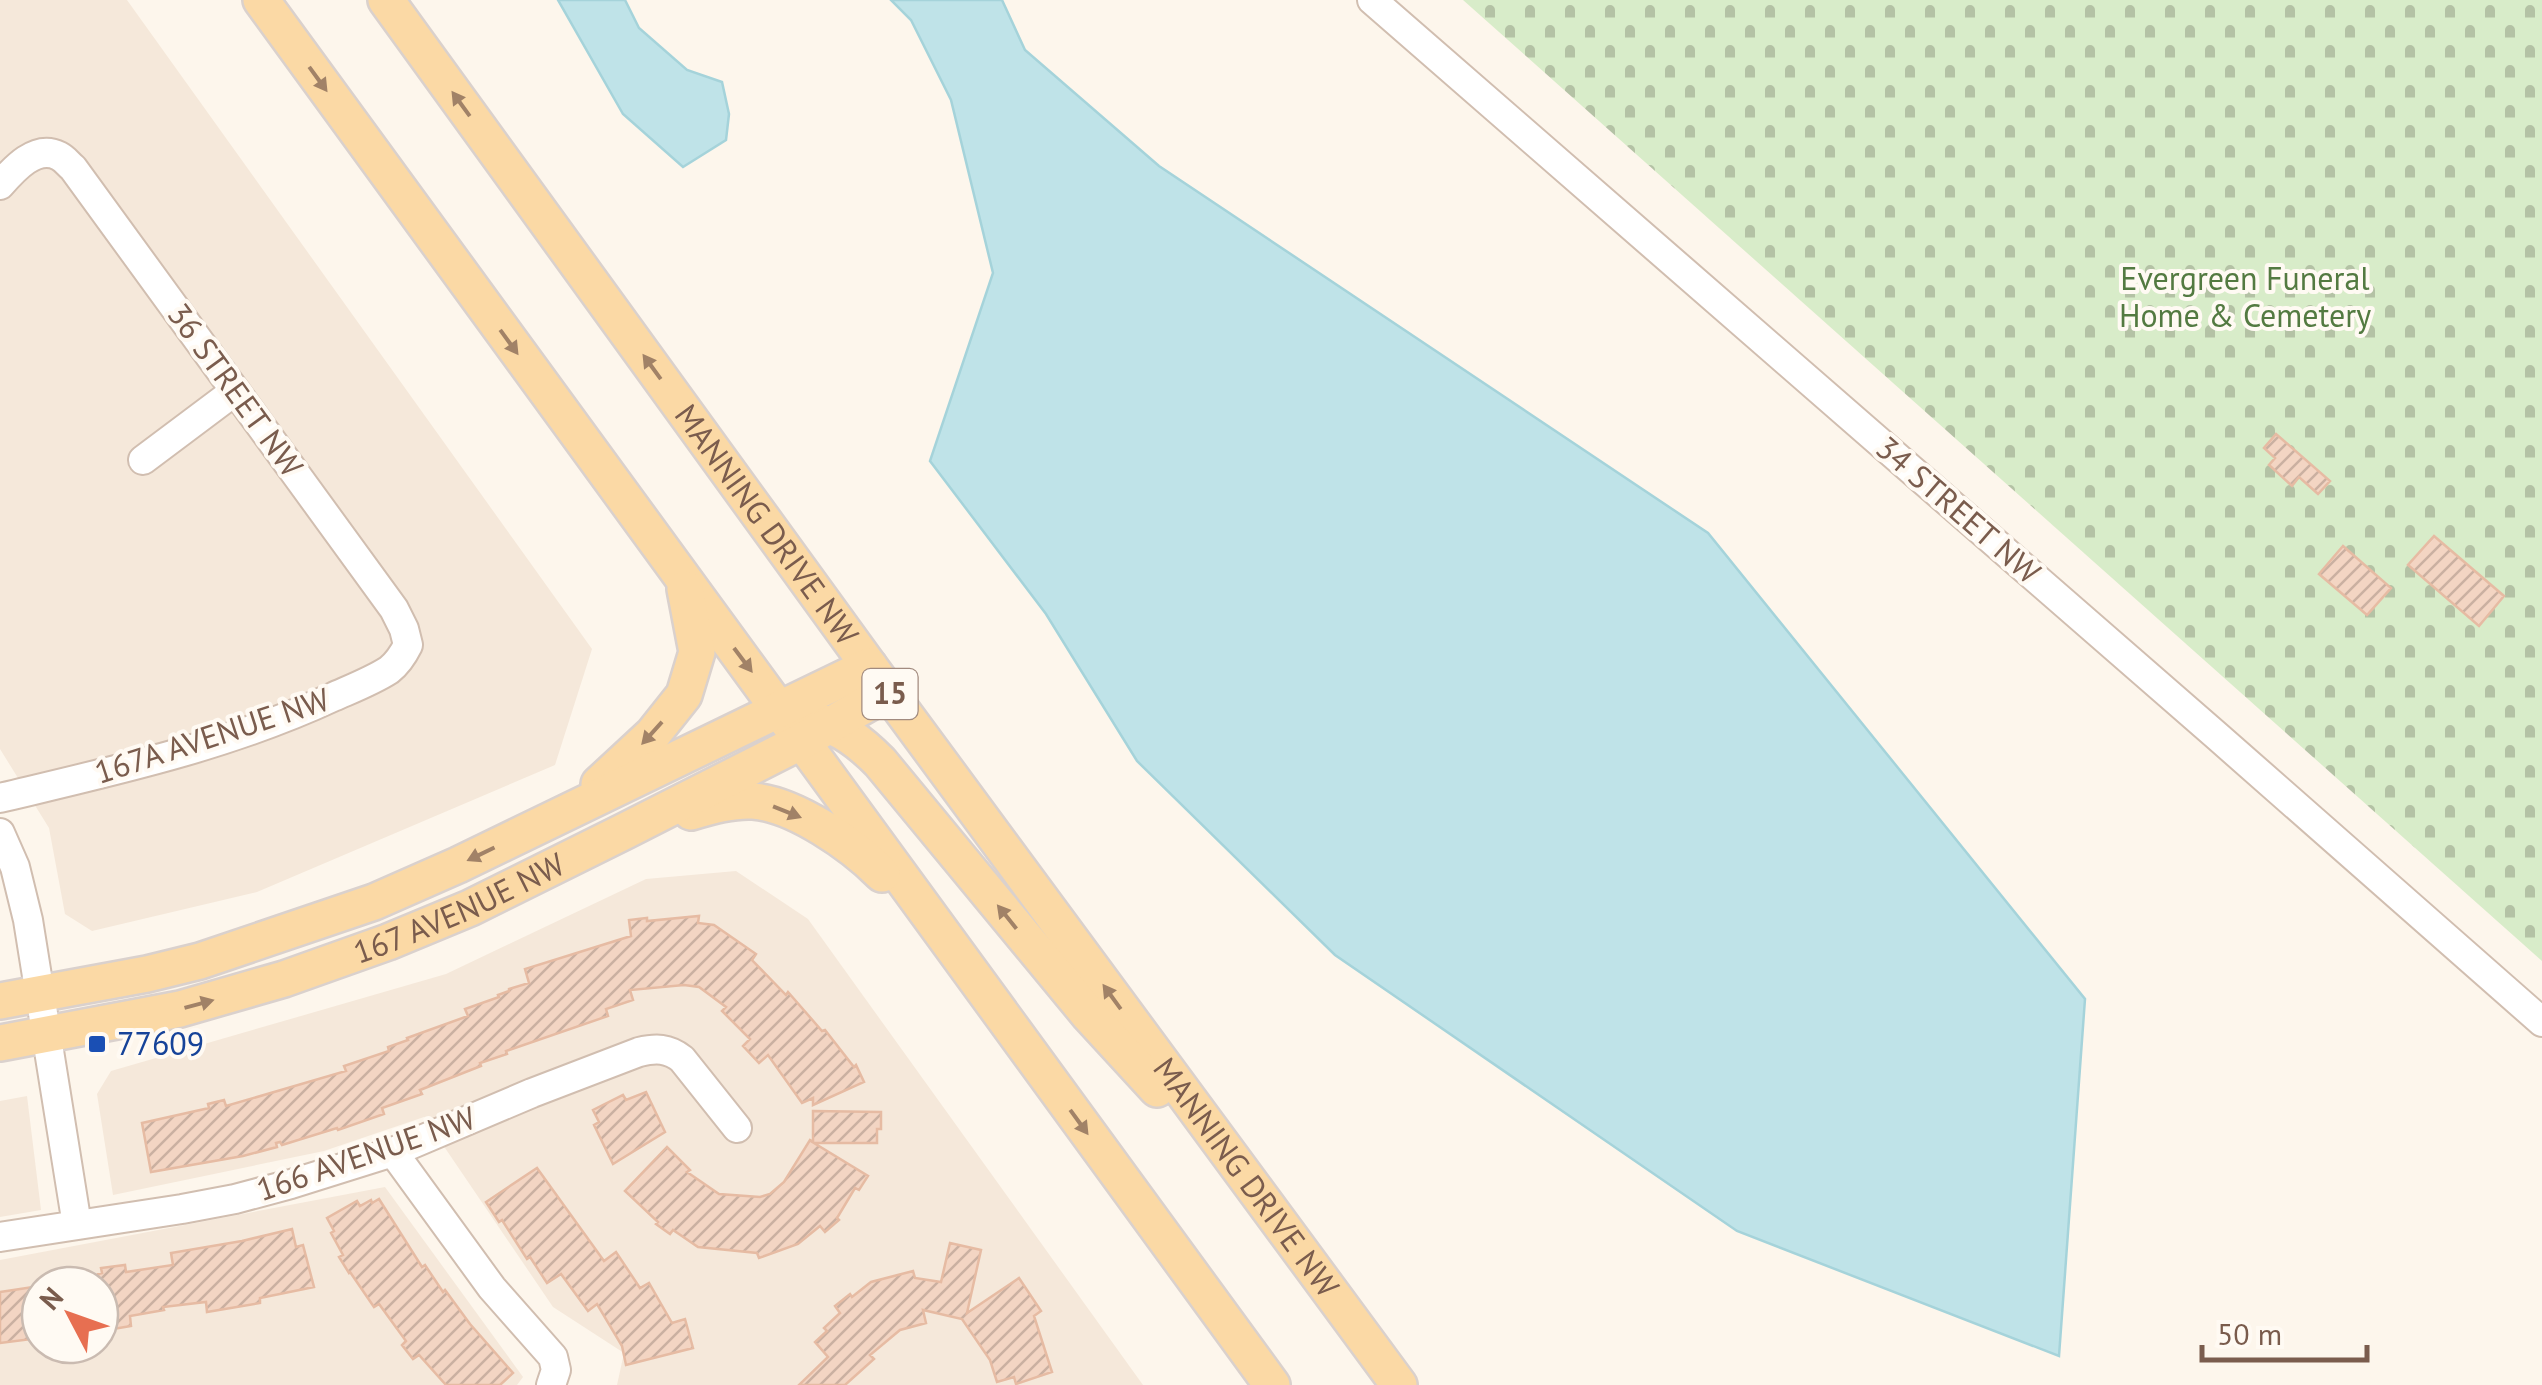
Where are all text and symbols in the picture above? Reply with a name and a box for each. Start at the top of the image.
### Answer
one-way arrow [308,65,328,92]
one-way arrow [452,91,471,117]
park label: Evergreen Funeral Home & Cemetery [2119,257,2371,336]
street label: 36 STREET NW [159,294,313,485]
one-way arrow [499,328,519,355]
one-way arrow [643,354,662,380]
street label: MANNING DRIVE NW [666,395,869,653]
street label: 34 STREET NW [1868,426,2050,593]
one-way arrow [733,647,753,673]
road number: 15 [862,669,918,719]
street label: 167A AVENUE NW [89,677,335,793]
one-way arrow [641,721,664,745]
one-way arrow [772,804,802,820]
street label: 167 AVENUE NW [347,842,571,973]
one-way arrow [466,846,495,863]
one-way arrow [997,905,1018,930]
one-way arrow [1102,984,1122,1010]
one-way arrow [184,996,215,1012]
place label: 77609 [117,1022,204,1064]
marker: 77609 [86,1033,108,1055]
street label: MANNING DRIVE NW [1145,1049,1349,1305]
street label: 166 AVENUE NW [251,1096,481,1210]
one-way arrow [1069,1109,1089,1135]
north arrow [20,1265,120,1365]
text: N [31,1279,71,1317]
scale bar [2202,1300,2367,1362]
text: 50 m [2217,1314,2282,1353]

